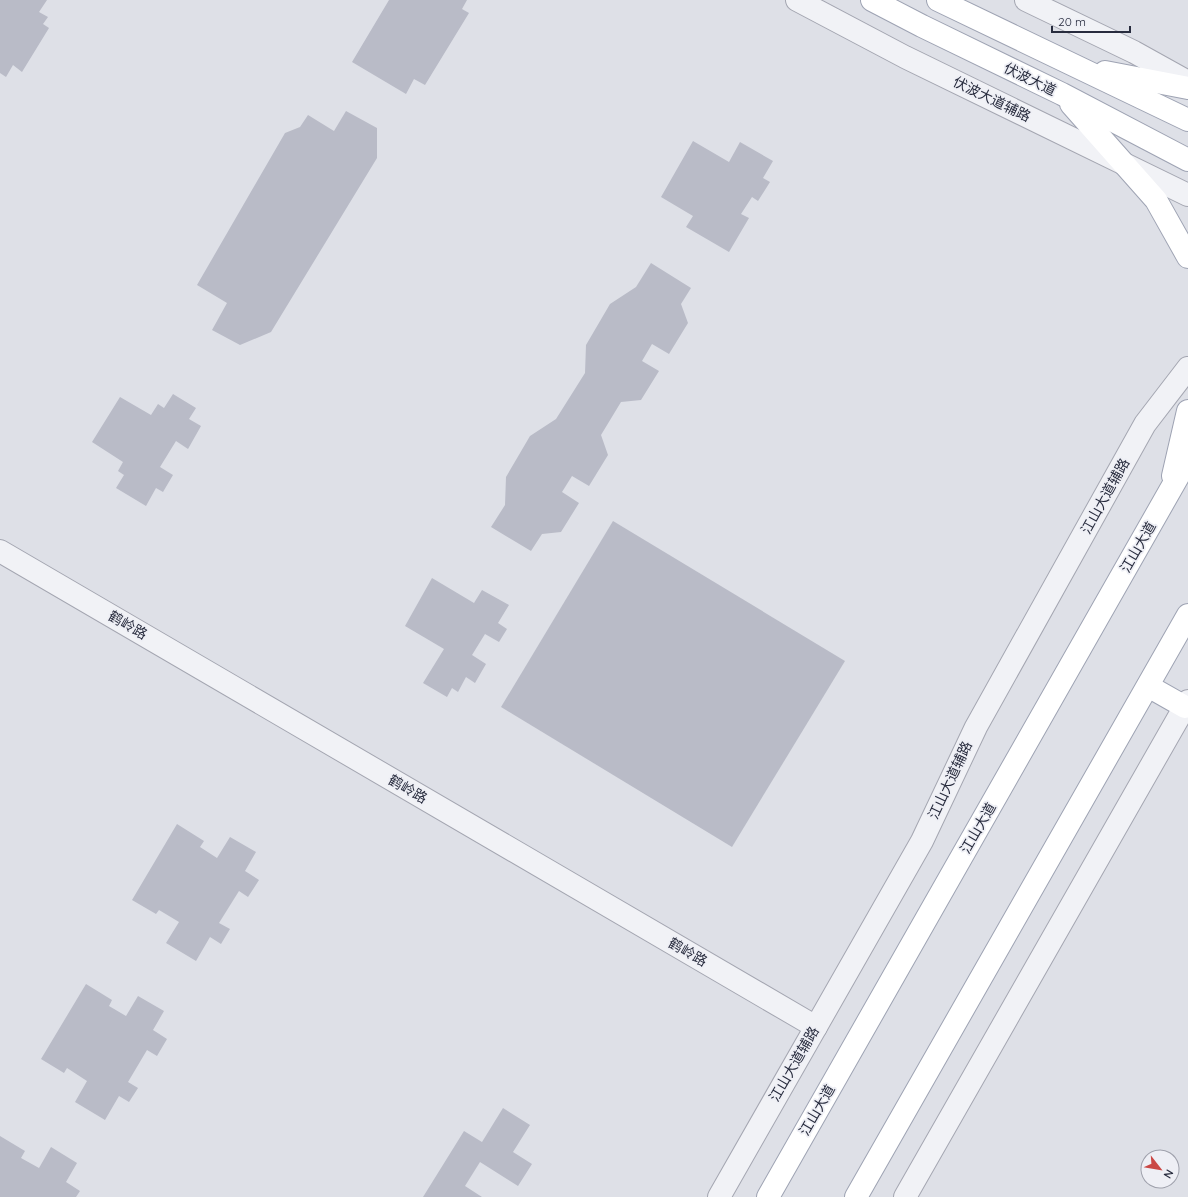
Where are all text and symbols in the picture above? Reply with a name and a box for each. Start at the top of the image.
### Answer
scale bar [1052,8,1130,34]
text: 20 m [1058,14,1086,29]
street label: 伏波大道 [1001,59,1059,99]
street label: 伏波大道辅路 [950,72,1034,126]
street label: 江山大道辅路 [1077,455,1133,537]
street label: 江山大道 [1116,518,1160,576]
street label: 鹤岭路 [105,607,151,643]
street label: 江山大道辅路 [924,738,976,822]
street label: 鹤岭路 [385,771,431,807]
street label: 江山大道 [956,799,1000,857]
street label: 鹤岭路 [665,934,711,970]
street label: 江山大道辅路 [765,1023,823,1105]
street label: 江山大道 [795,1081,839,1139]
north arrow [1140,1149,1180,1189]
text: N [1160,1167,1177,1181]

